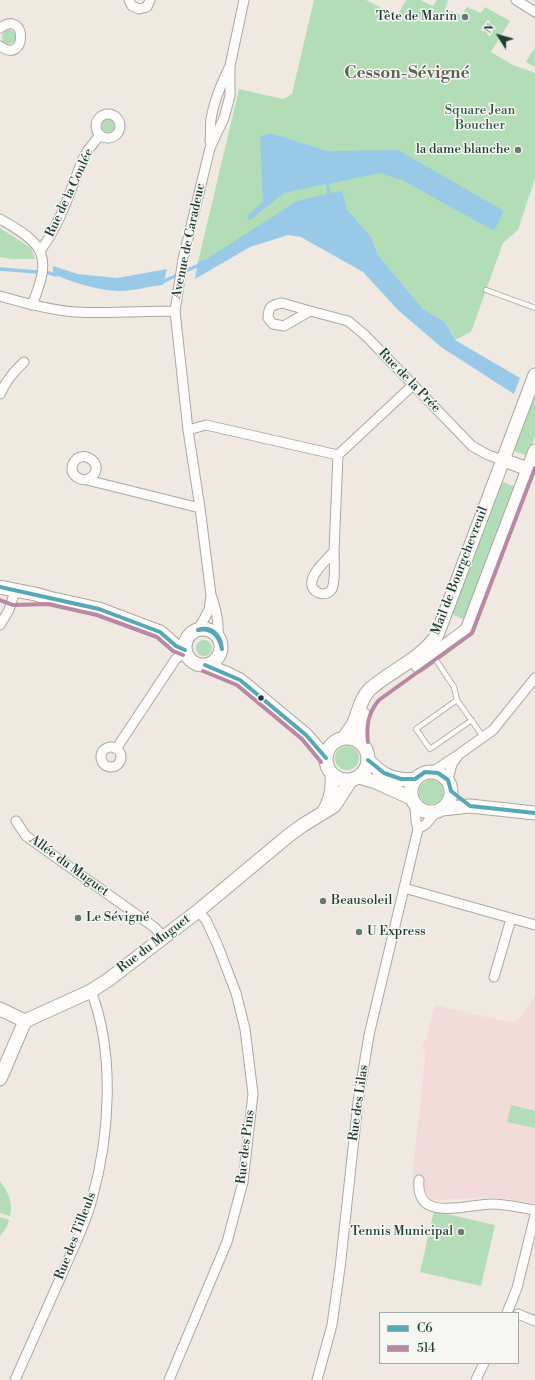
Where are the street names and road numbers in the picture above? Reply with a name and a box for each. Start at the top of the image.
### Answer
street label: Rue de la Coulée [43,146,97,240]
street label: Avenue de Caradeuc [169,182,209,300]
street label: Rue de la Prée [375,346,443,416]
street label: Mail de Bourgchevreuil [428,505,492,637]
street label: Allée du Muguet [26,832,112,900]
street label: Rue du Muguet [114,911,194,977]
street label: Rue des Lilas [346,1064,372,1142]
street label: Rue des Pins [234,1109,258,1185]
street label: Rue des Tilleuls [52,1190,100,1282]

